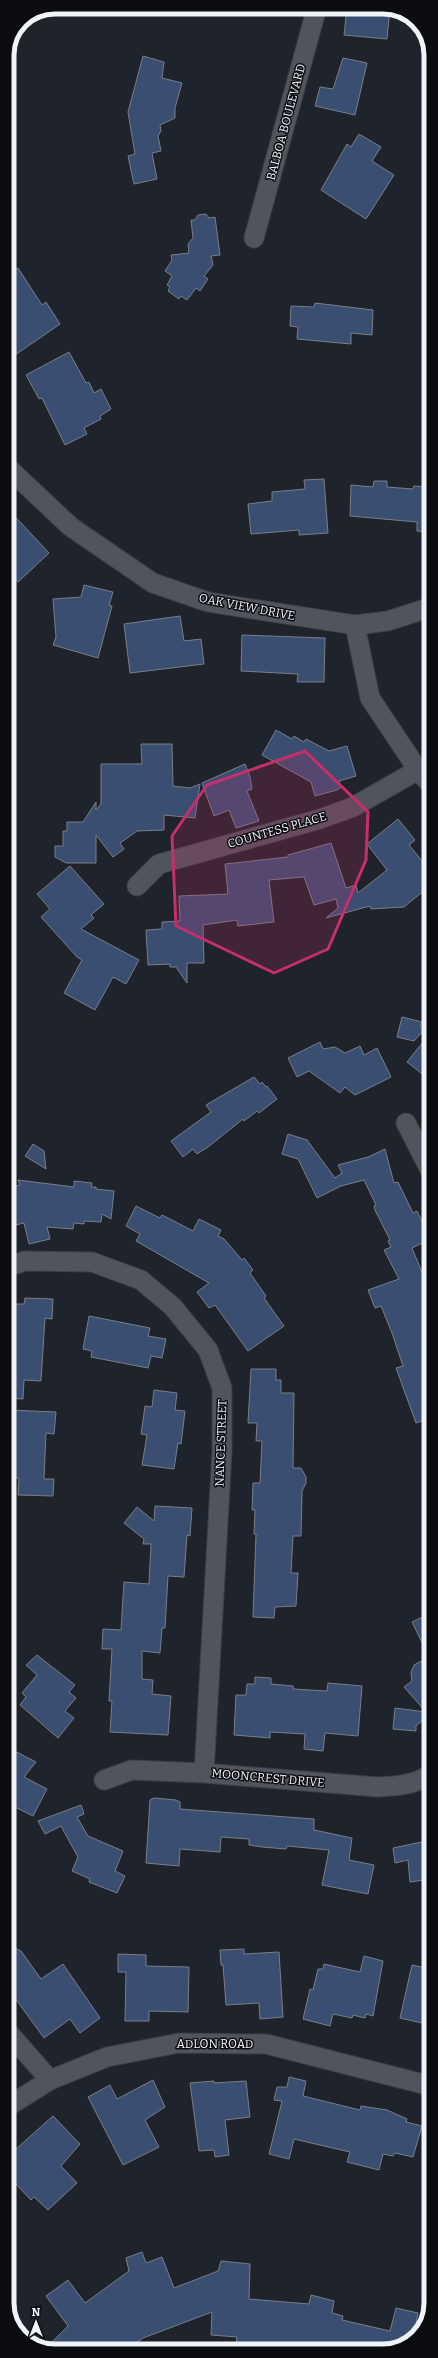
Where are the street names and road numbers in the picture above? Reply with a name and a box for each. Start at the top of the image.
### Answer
street label: BALBOA BOULEVARD [264,62,308,182]
street label: OAK VIEW DRIVE [198,591,296,623]
street label: COUNTESS PLACE [226,809,328,851]
street label: NANCE STREET [212,1399,230,1487]
street label: MOONCREST DRIVE [211,1766,325,1790]
street label: ADLON ROAD [177,2037,253,2051]

